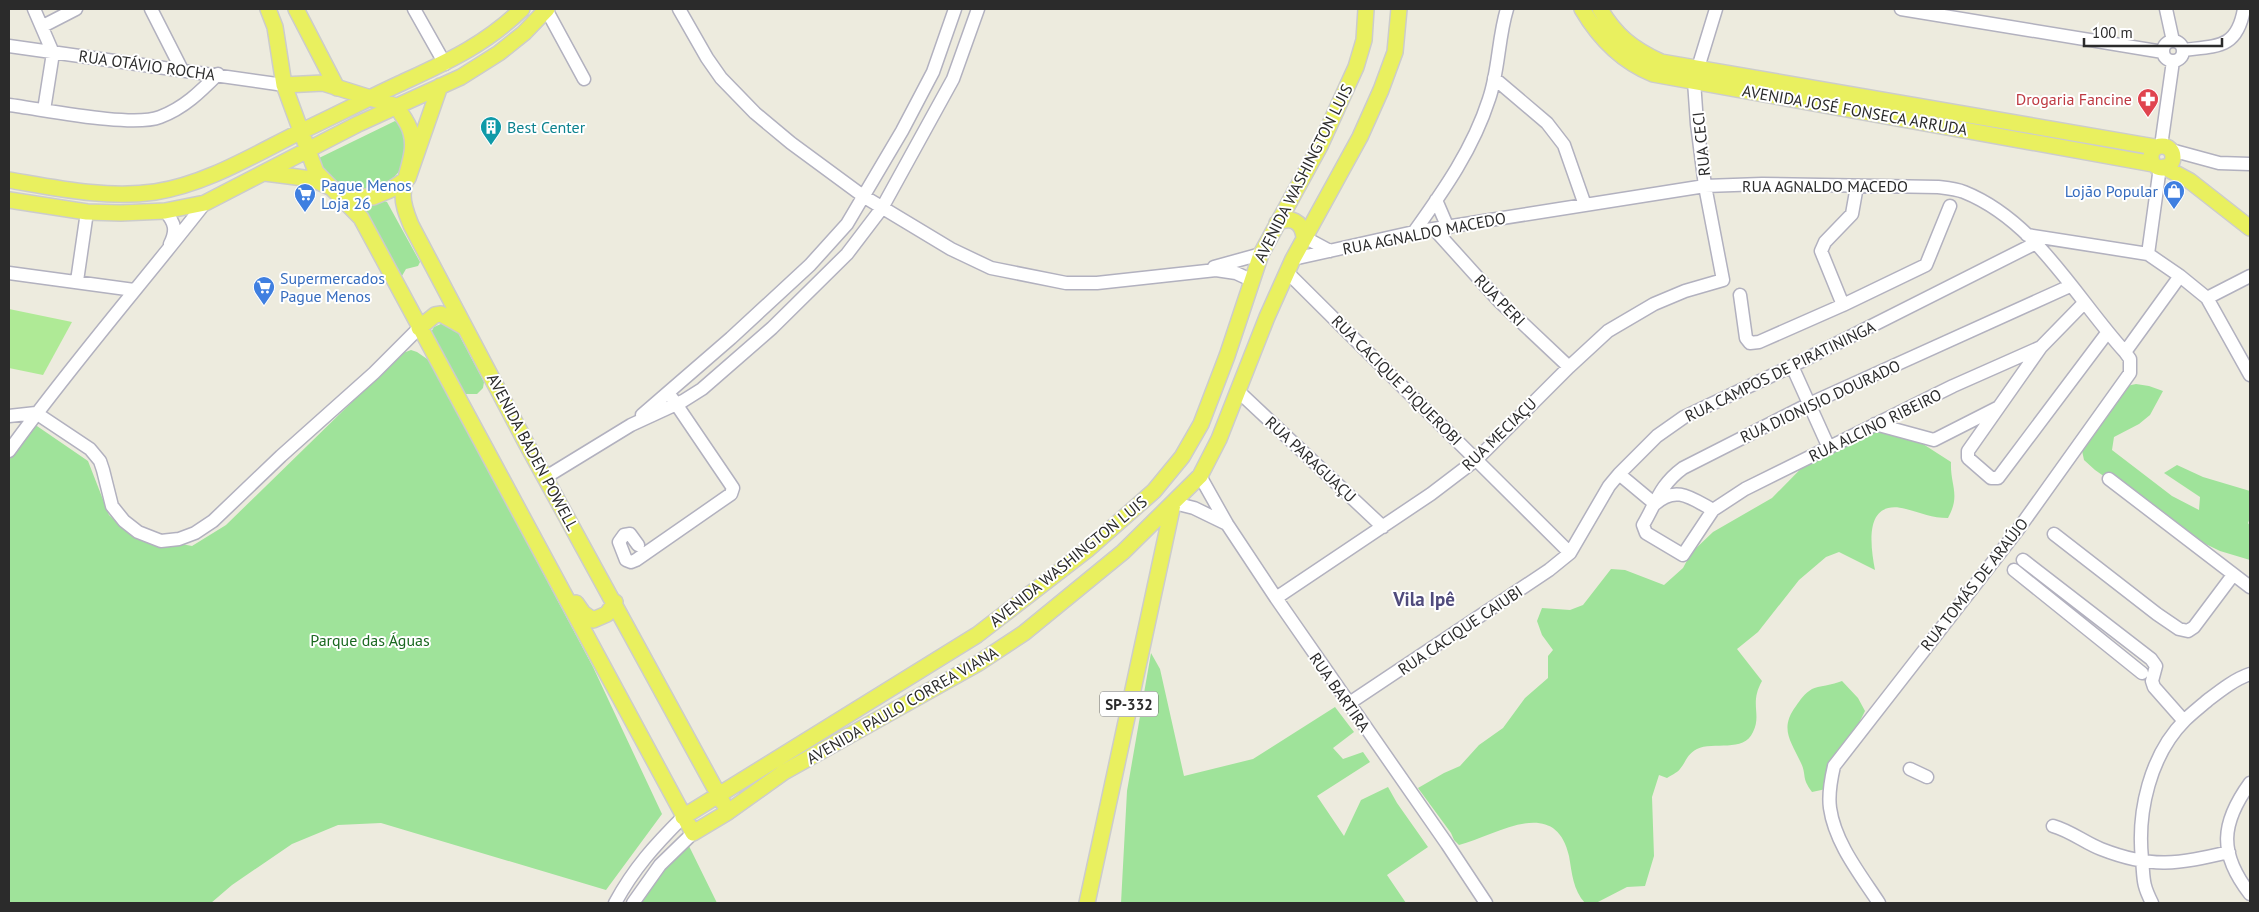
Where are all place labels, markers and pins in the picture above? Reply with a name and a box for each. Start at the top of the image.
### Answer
pharmacy icon: Drogaria Fancine [2136,87,2160,118]
place label: Drogaria Fancine [2016,89,2132,109]
building icon: Best Center [479,115,503,146]
place label: Best Center [507,117,586,137]
place label: Pague Menos Loja 26 [321,175,412,213]
shop icon: Lojão Popular [2162,179,2186,210]
place label: Lojão Popular [2065,181,2159,201]
supermarket icon: Pague Menos Loja 26 [293,182,317,213]
place label: Supermercados Pague Menos [280,268,385,306]
supermarket icon: Supermercados Pague Menos [252,275,276,306]

